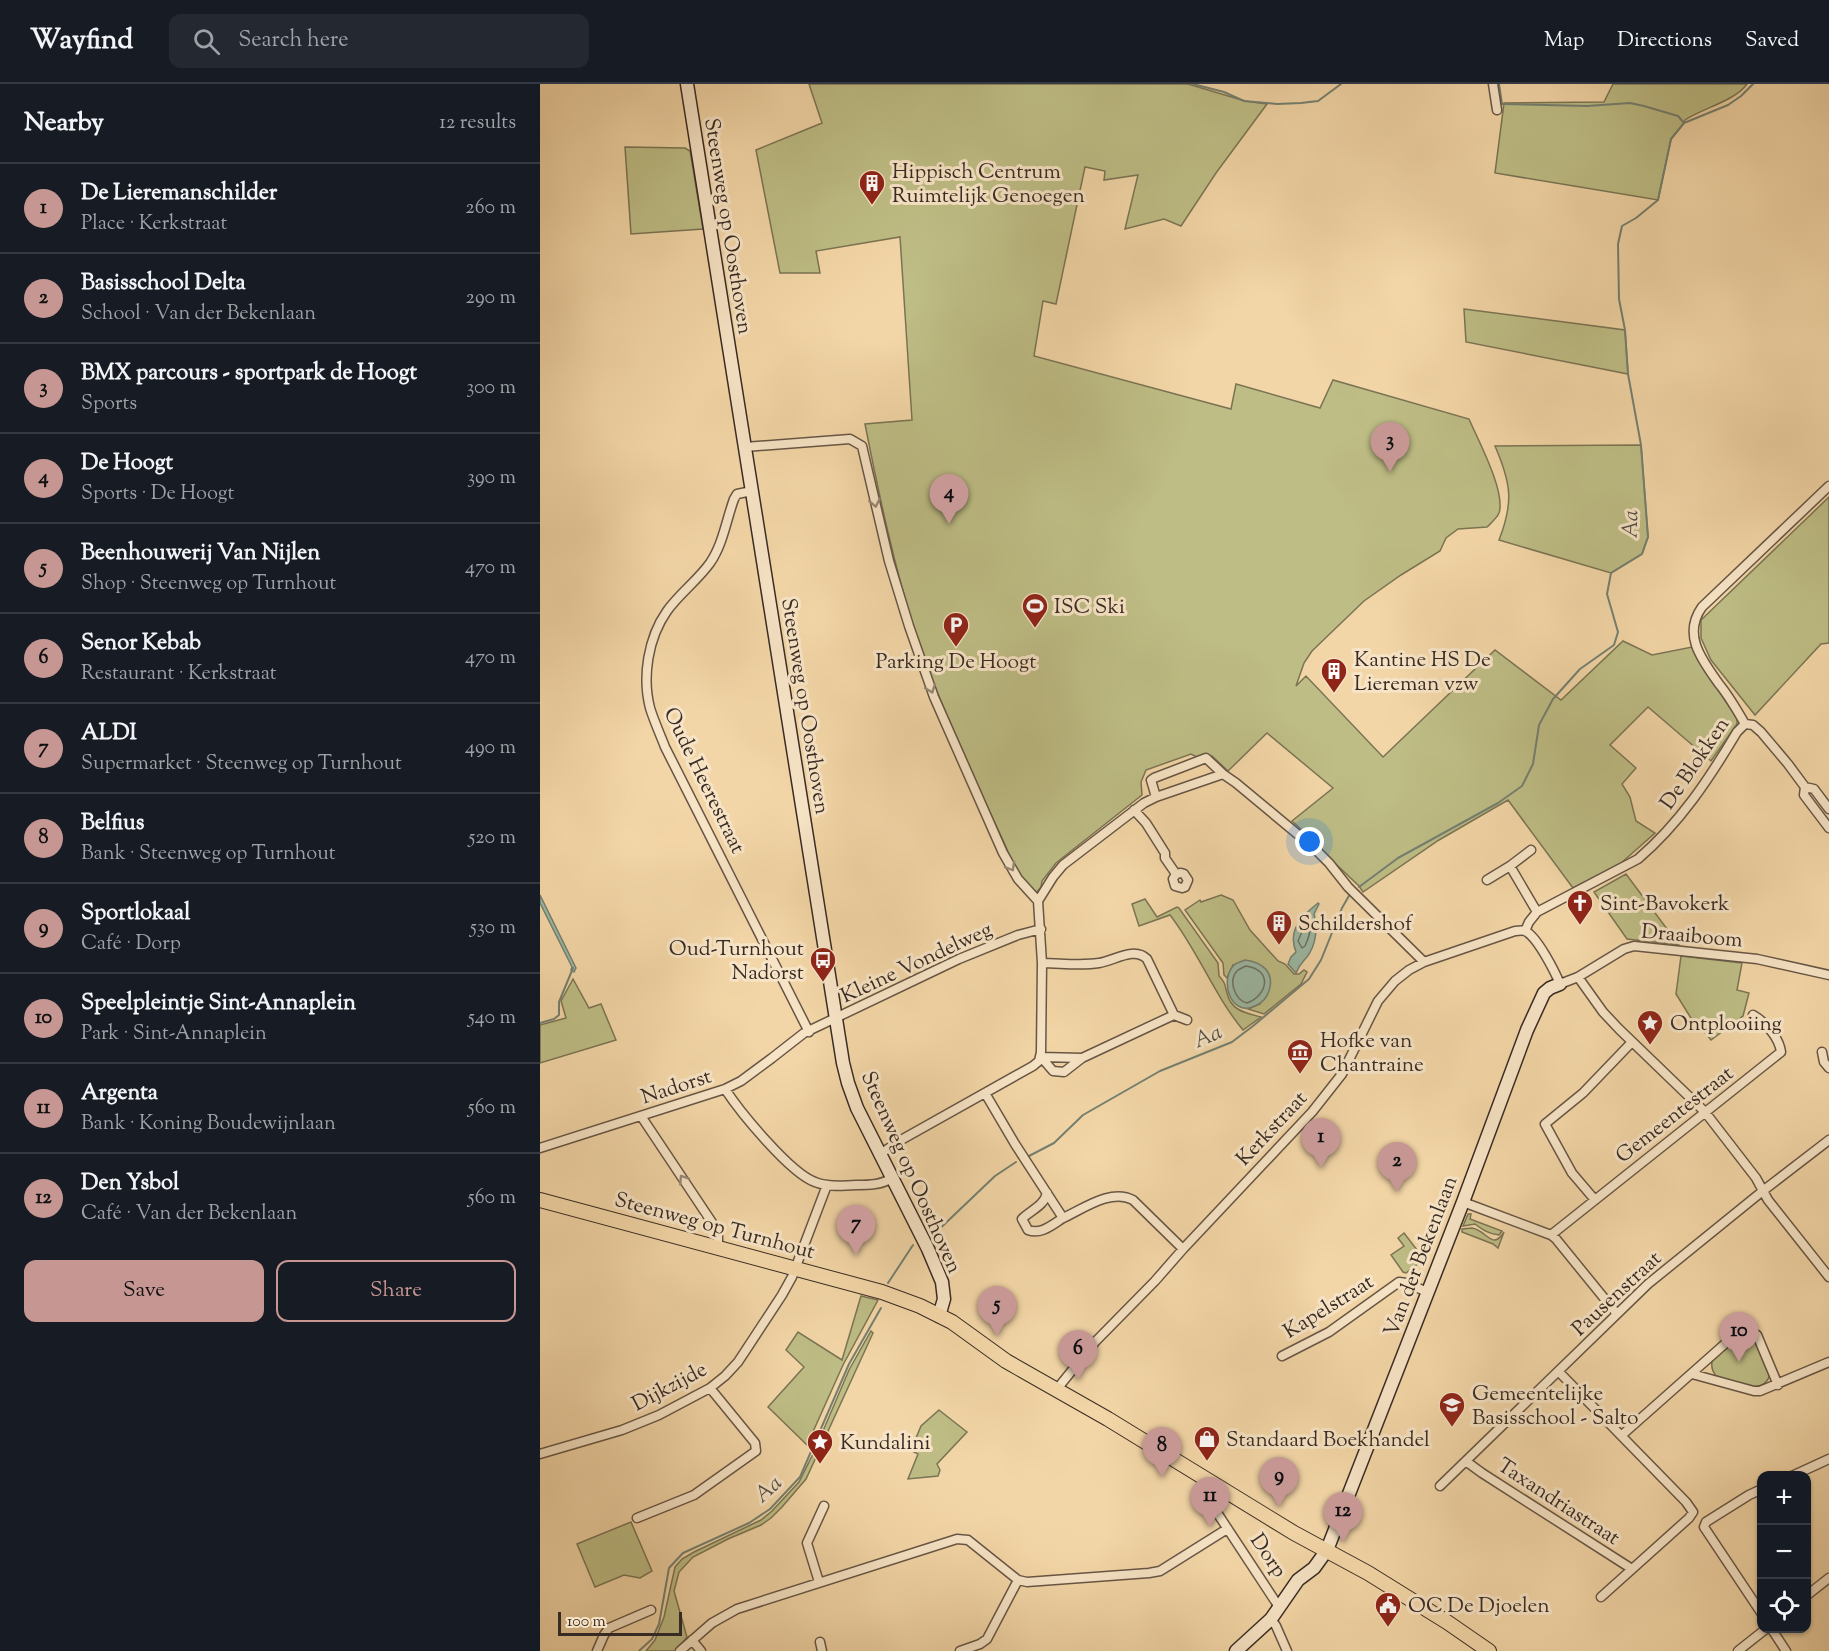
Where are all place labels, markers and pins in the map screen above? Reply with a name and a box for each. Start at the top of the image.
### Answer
place label: Hippisch Centrum Ruimtelijk Genoegen [892,158,1085,212]
building icon: Hippisch Centrum Ruimtelijk Genoegen [857,168,887,206]
pin: 3 [1370,422,1410,472]
pin: 4 [930,474,968,524]
sports icon: ISC Ski [1020,591,1050,629]
place label: ISC Ski [1054,593,1125,623]
parking icon: Parking De Hoogt [941,610,971,648]
place label: Kantine HS De Liereman vzw [1354,646,1491,700]
place label: Parking De Hoogt [876,648,1036,678]
building icon: Kantine HS De Liereman vzw [1319,656,1349,694]
church icon: Sint-Bavokerk [1565,888,1595,926]
place label: Sint-Bavokerk [1600,890,1730,920]
building icon: Schildershof [1264,908,1294,946]
place label: Schildershof [1298,910,1414,940]
place label: Oud-Turnhout Nadorst [669,935,804,989]
bus stop icon: Oud-Turnhout Nadorst [808,945,838,983]
place icon: Ontplooiing [1635,1008,1665,1046]
place label: Ontplooiing [1670,1010,1782,1040]
place label: Hofke van Chantraine [1320,1027,1424,1081]
museum icon: Hofke van Chantraine [1285,1037,1315,1075]
pin: 1 [1302,1118,1340,1168]
pin: 2 [1378,1142,1416,1192]
pin: 7 [836,1206,876,1255]
pin: 5 [978,1286,1016,1336]
pin: 10 [1720,1312,1758,1362]
pin: 6 [1058,1330,1098,1380]
place label: Gemeentelijke Basisschool - Salto [1472,1380,1638,1434]
school or university icon: Gemeentelijke Basisschool - Salto [1437,1390,1467,1428]
shop icon: Standaard Boekhandel [1192,1424,1222,1462]
place label: Standaard Boekhandel [1226,1426,1430,1456]
place icon: Kundalini [805,1427,835,1465]
pin: 8 [1142,1428,1182,1477]
place label: Kundalini [840,1429,931,1459]
pin: 9 [1260,1458,1298,1507]
pin: 11 [1190,1478,1230,1527]
pin: 12 [1324,1492,1362,1542]
public building icon: OC De Djoelen [1373,1590,1403,1628]
place label: OC De Djoelen [1408,1592,1550,1622]

